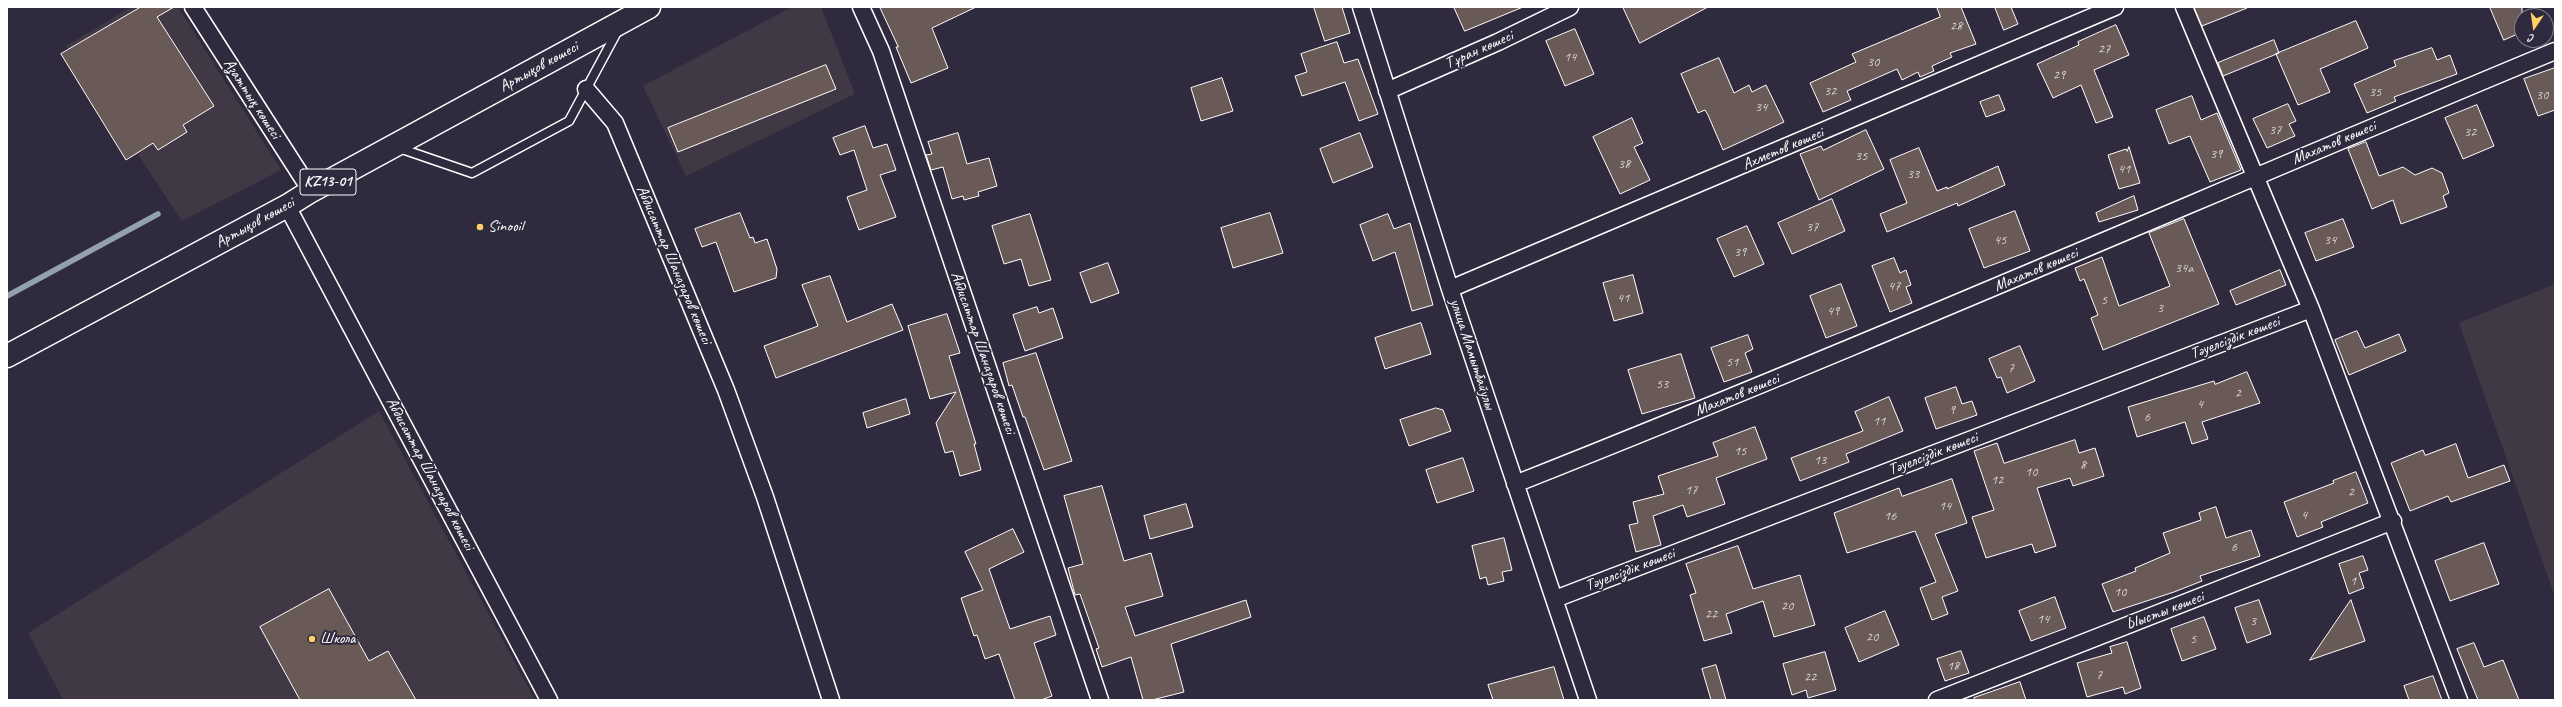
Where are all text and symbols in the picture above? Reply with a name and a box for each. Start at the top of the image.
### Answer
north arrow [2514,8,2554,48]
house number: 28 [1950,18,1962,34]
street label: Тұран көшесі [1442,26,1516,74]
text: С [2527,31,2536,46]
street label: Артықов көшесі [496,37,582,97]
house number: 27 [2098,41,2110,57]
house number: 14 [1564,49,1576,65]
house number: 30 [1867,54,1879,70]
street label: Азаттық көшесі [219,55,285,143]
house number: 29 [2053,67,2065,83]
house number: 32 [1824,83,1836,99]
house number: 35 [2369,84,2381,100]
house number: 30 [2536,87,2548,103]
house number: 34 [1755,99,1767,115]
street label: Махатов көшесі [2289,117,2379,169]
house number: 37 [2269,122,2281,138]
street label: Ахметов көшесі [1740,123,1826,175]
house number: 32 [2464,124,2476,140]
house number: 39 [2210,146,2222,162]
house number: 35 [1855,148,1867,164]
house number: 38 [1618,156,1630,172]
house number: 41 [2118,161,2130,177]
house number: 33 [1907,166,1919,182]
road number: KZ13-01 [300,169,356,195]
street label: Абдисаттар Шаназаров көшесі [632,183,716,347]
street label: Артықов көшесі [212,193,298,253]
place label: Sinooil [488,217,523,237]
house number: 37 [1806,219,1818,235]
marker: Sinooil [475,222,485,232]
house number: 45 [1994,232,2006,248]
house number: 34 [2324,232,2336,248]
house number: 39 [1734,244,1746,260]
street label: Махатов көшесі [1991,244,2081,296]
house number: 34а [2175,260,2193,276]
street label: Абдисаттар Шаназаров көшесі [946,269,1020,437]
house number: 47 [1888,278,1900,294]
house number: 41 [1617,290,1629,306]
house number: 5 [2101,292,2107,308]
street label: улица Мамытбайулы [1445,296,1499,412]
house number: 3 [2157,300,2163,316]
house number: 49 [1827,303,1839,319]
street label: Тәуелсіздік көшесі [2187,312,2283,364]
house number: 51 [1726,354,1738,370]
house number: 7 [2008,360,2014,376]
street label: Махатов көшесі [1692,369,1782,421]
house number: 53 [1656,376,1668,392]
house number: 2 [2235,385,2241,401]
street label: Абдисаттар Шаназаров көшесі [382,394,478,554]
house number: 4 [2197,396,2203,412]
house number: 9 [1949,402,1955,418]
house number: 6 [2144,409,2150,425]
house number: 11 [1873,413,1885,429]
street label: Тәуелсіздік көшесі [1885,428,1981,480]
house number: 15 [1734,443,1746,459]
house number: 13 [1814,452,1826,468]
house number: 8 [2080,457,2086,473]
house number: 10 [2025,464,2037,480]
house number: 12 [1991,472,2003,488]
house number: 17 [1685,482,1697,498]
house number: 2 [2348,484,2354,500]
house number: 14 [1939,498,1951,514]
house number: 4 [2301,507,2307,523]
house number: 16 [1884,508,1896,524]
house number: 6 [2231,539,2237,555]
street label: Тәуелсіздік көшесі [1582,544,1678,596]
house number: 1 [2350,573,2356,589]
house number: 10 [2114,584,2126,600]
street label: Ыысты көшесі [2123,587,2207,635]
house number: 20 [1781,598,1793,614]
house number: 22 [1705,606,1717,622]
house number: 14 [2037,611,2049,627]
house number: 3 [2250,613,2256,629]
place label: Школа [320,629,355,649]
house number: 20 [1866,629,1878,645]
house number: 5 [2190,631,2196,647]
marker: Школа [307,634,317,644]
house number: 18 [1947,658,1959,674]
house number: 7 [2096,667,2102,683]
house number: 22 [1804,669,1816,685]

